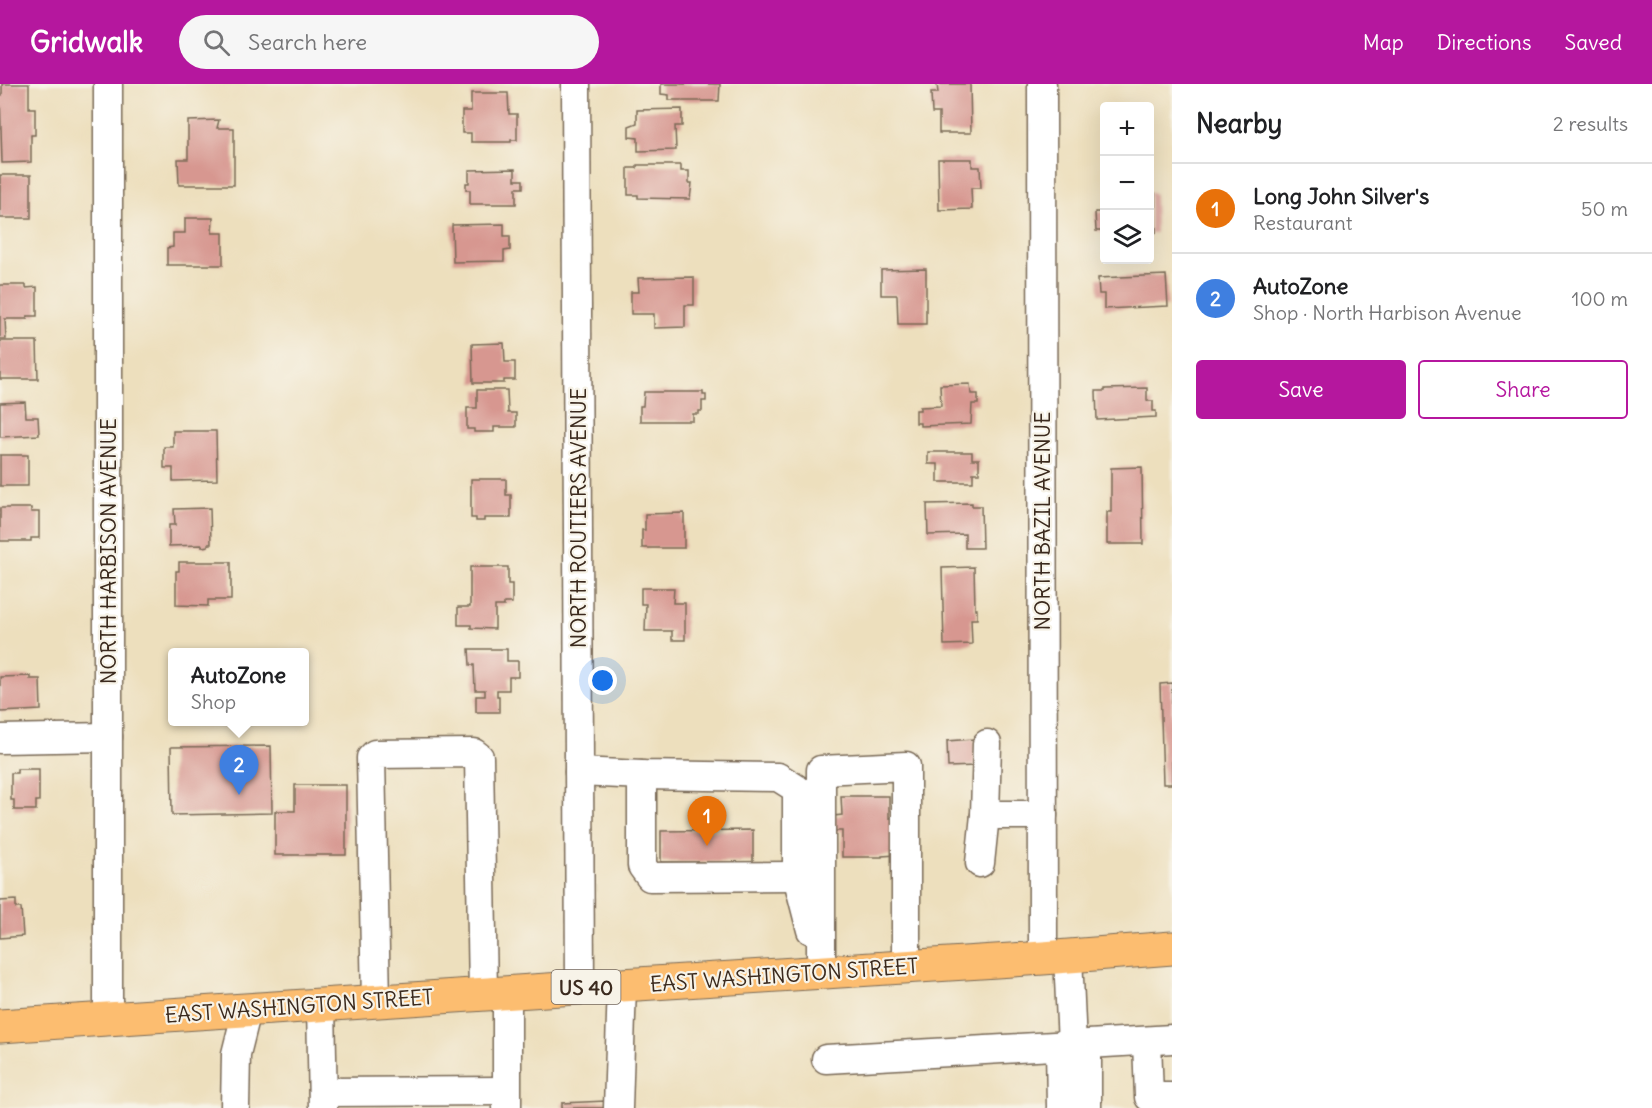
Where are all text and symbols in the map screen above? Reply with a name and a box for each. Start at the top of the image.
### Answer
search box [179,15,599,69]
text: Gridwalk [30,24,143,60]
icon: search [200,26,233,59]
text: Search here [248,28,367,56]
text: Map [1363,29,1404,56]
text: Directions [1437,29,1531,56]
text: Saved [1564,29,1622,56]
map controls [1100,102,1154,264]
button: + [1100,102,1154,156]
text: Nearby [1196,107,1282,140]
text: 2 results [1553,111,1628,136]
button: − [1100,156,1154,210]
text: Long John Silver's [1253,182,1429,210]
text: 1 [1212,196,1219,221]
text: 50 m [1581,196,1628,221]
button: layers [1100,210,1154,264]
text: Restaurant [1253,210,1352,235]
text: AutoZone [1253,272,1348,300]
text: 2 [1210,286,1221,311]
text: 100 m [1571,286,1628,311]
text: Shop · North Harbison Avenue [1253,300,1522,325]
button: Save [1196,360,1406,419]
button: Share [1418,360,1628,419]
street label: NORTH ROUTIERS AVENUE [565,388,592,648]
street label: NORTH BAZIL AVENUE [1029,412,1056,630]
street label: NORTH HARBISON AVENUE [95,418,122,684]
popup [168,648,309,726]
text: AutoZone [191,661,286,689]
your location [588,666,617,695]
text: Shop [191,689,236,714]
pin: 2 [220,746,258,795]
pin: 1 [688,796,726,846]
street label: EAST WASHINGTON STREET [649,952,919,998]
road number: US 40 [552,970,620,1004]
street label: EAST WASHINGTON STREET [164,983,434,1029]

